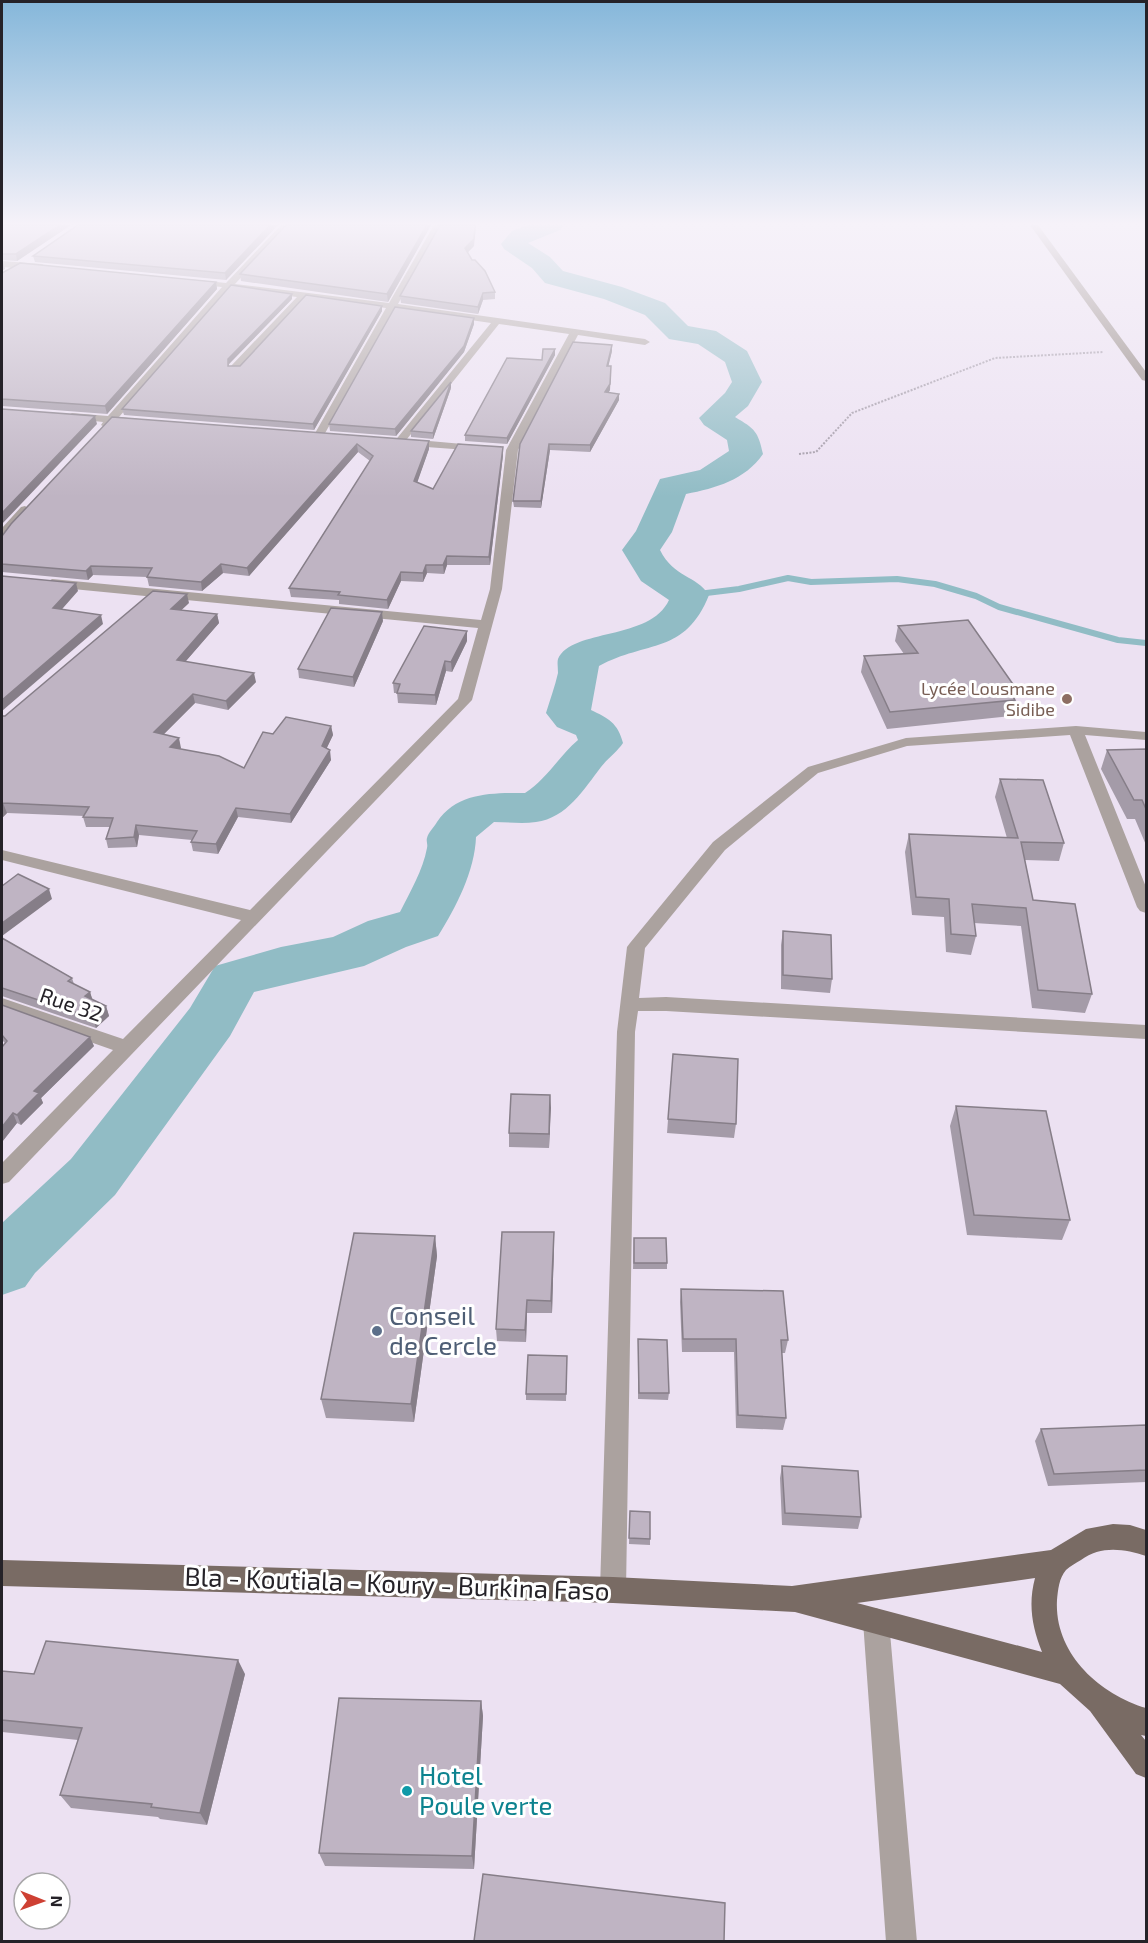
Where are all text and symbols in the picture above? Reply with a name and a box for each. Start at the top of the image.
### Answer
place label: Lycée Lousmane Sidibe [921,677,1055,720]
marker: Lycée Lousmane Sidibe [1060,692,1074,706]
street label: Rue 32 [37,981,106,1026]
place label: Conseil de Cercle [389,1299,497,1360]
marker: Conseil de Cercle [370,1324,384,1338]
street label: Bla - Koutiala - Koury - Burkina Faso [184,1560,610,1605]
place label: Hotel Poule verte [419,1759,553,1820]
marker: Hotel Poule verte [400,1784,414,1798]
north arrow [12,1871,72,1931]
text: N [48,1895,67,1907]

